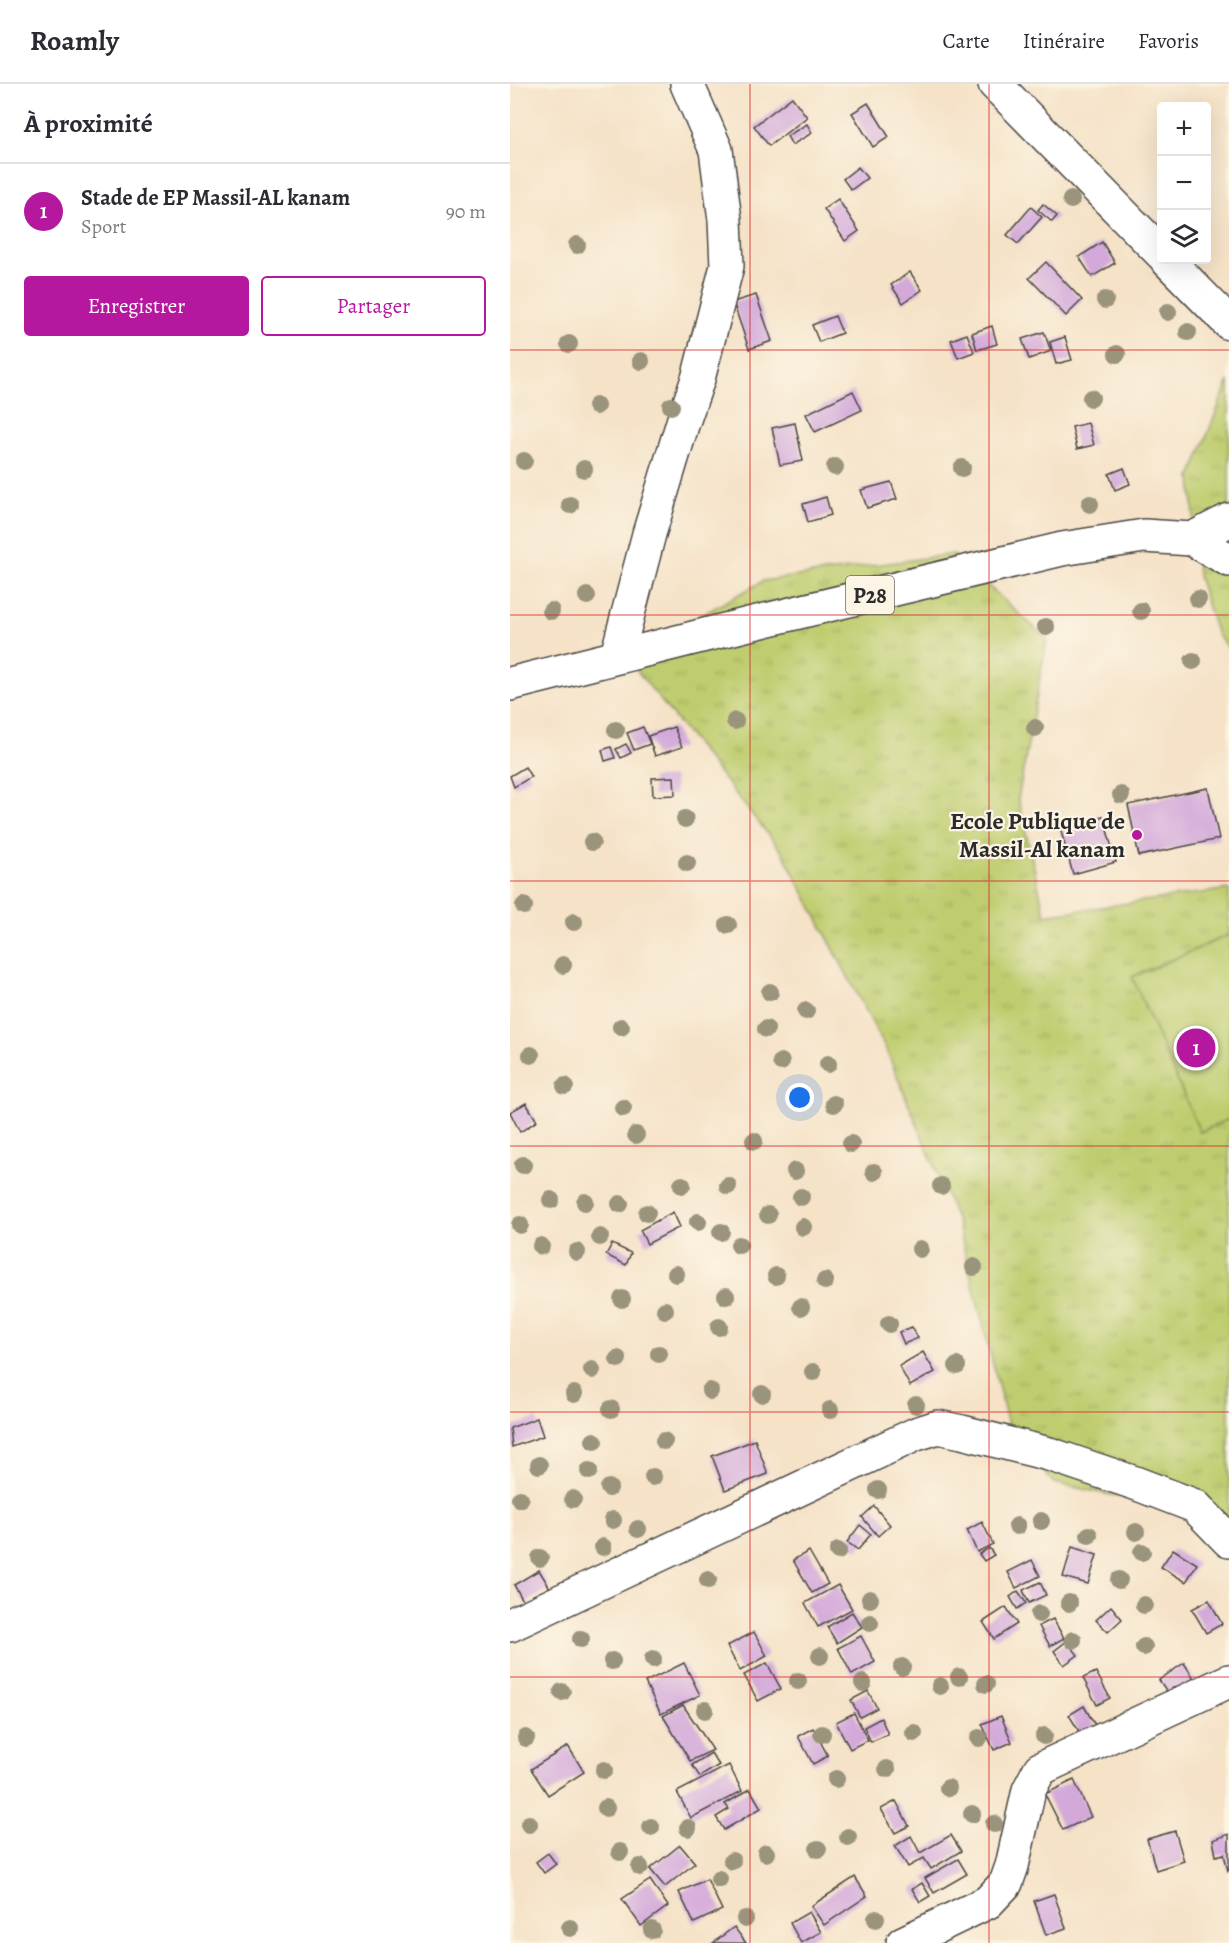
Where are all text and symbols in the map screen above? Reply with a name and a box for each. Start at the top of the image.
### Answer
text: Roamly [30,22,119,60]
text: Carte [942,27,990,55]
text: Itinéraire [1023,27,1105,55]
text: Favoris [1138,27,1199,55]
map controls [1157,102,1211,264]
button: + [1157,102,1211,156]
text: À proximité [24,106,153,141]
button: − [1157,156,1211,210]
text: Stade de EP Massil-AL kanam [81,183,350,213]
text: 1 [40,198,47,225]
text: 90 m [446,198,486,225]
button: layers [1157,210,1211,264]
text: Sport [81,213,126,240]
button: Enregistrer [24,276,249,336]
button: Partager [261,276,486,336]
road number: P28 [846,576,894,614]
place label: Ecole Publique de Massil-Al kanam [950,805,1125,865]
marker: Ecole Publique de Massil-Al kanam [1130,828,1144,842]
pin: 1 [1176,1026,1216,1070]
your location [785,1083,814,1112]

